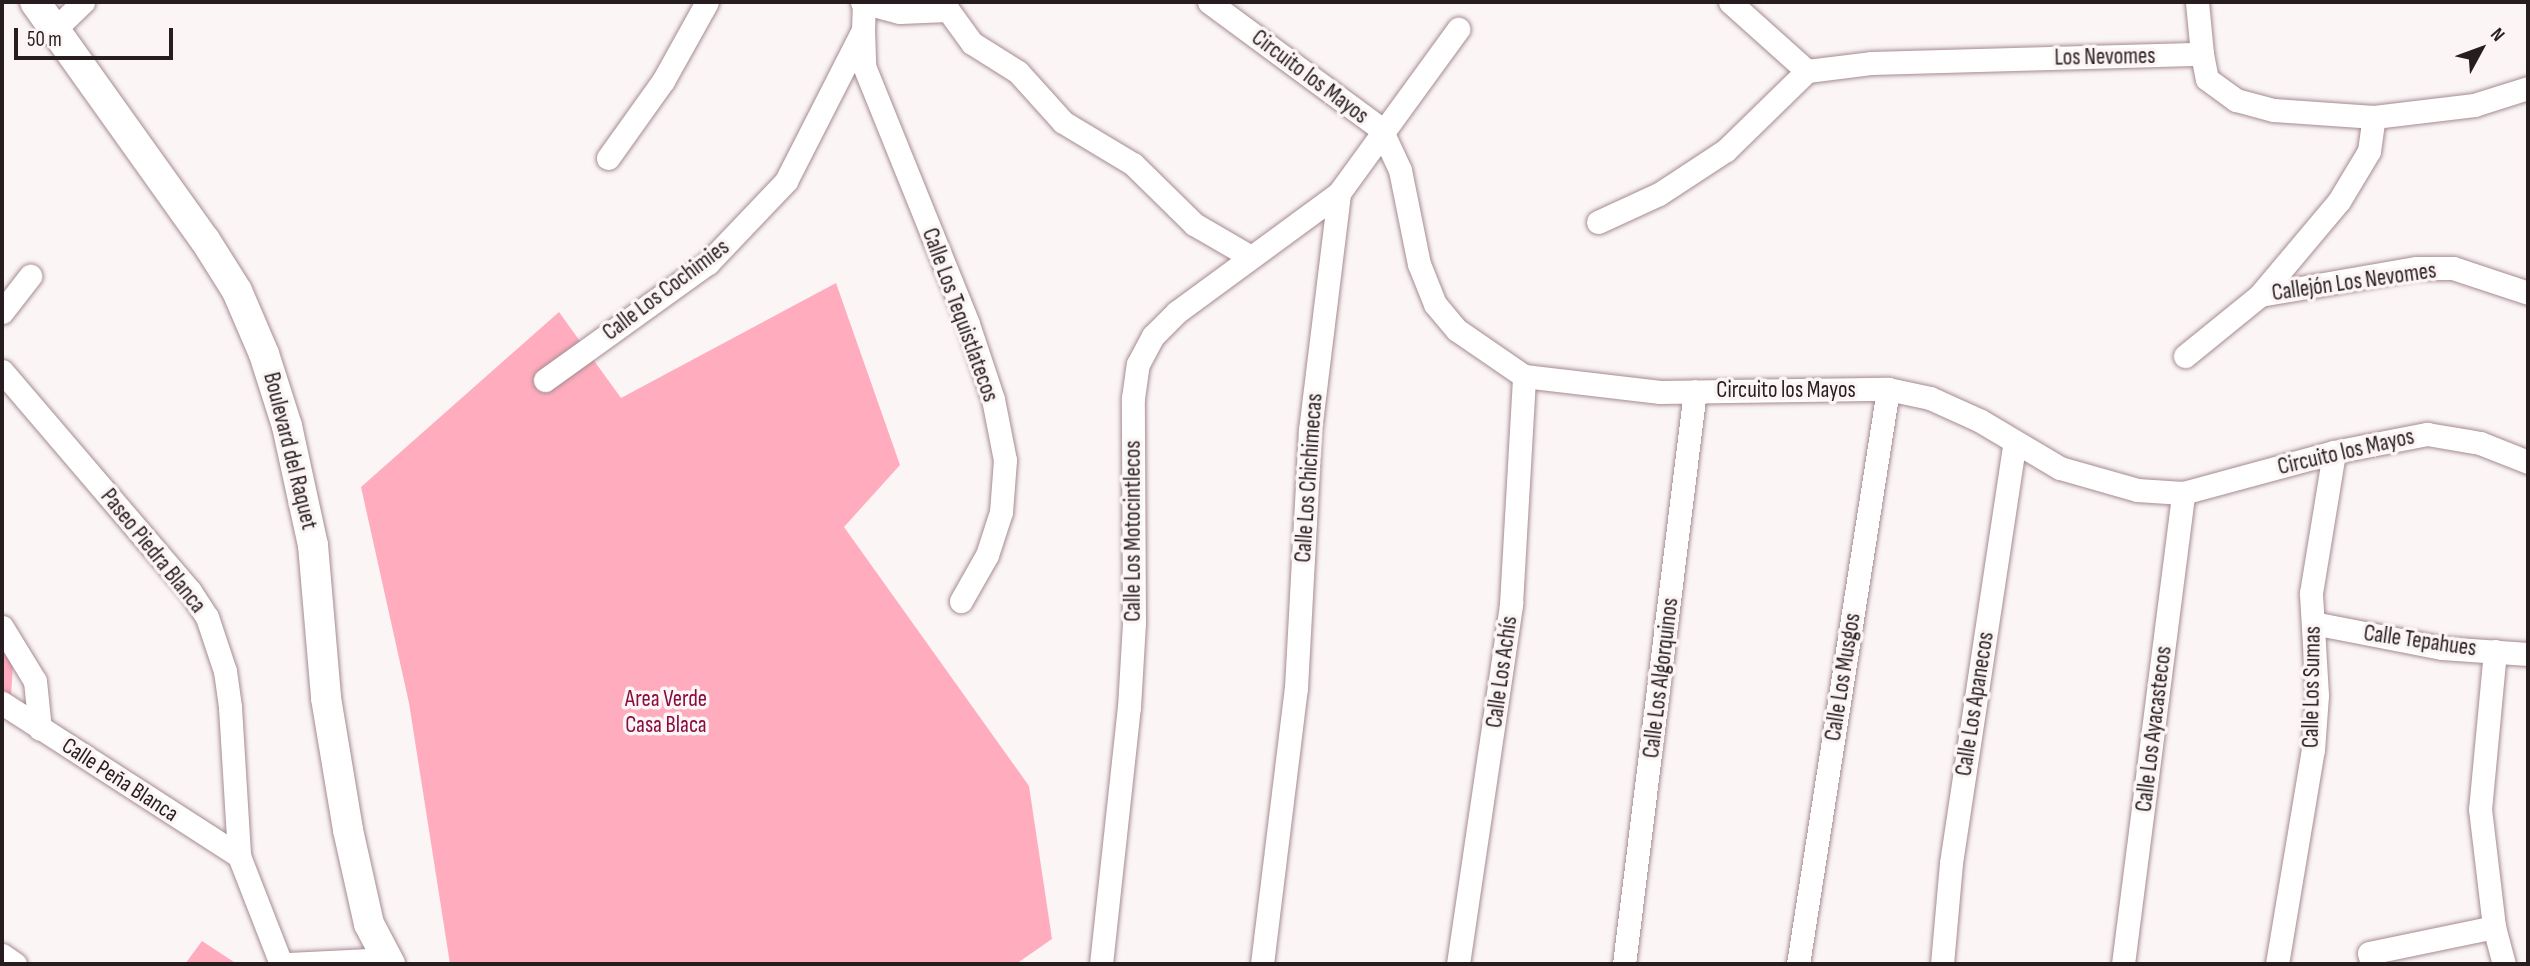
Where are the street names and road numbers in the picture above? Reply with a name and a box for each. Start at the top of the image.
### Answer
street label: Circuito los Mayos [1246,24,1374,130]
street label: Los Nevomes [2054,42,2156,72]
street label: Calle Los Tequistlatecos [916,224,1004,406]
street label: Calle Los Cochimies [597,233,735,347]
street label: Callejón Los Nevomes [2270,257,2438,307]
street label: Boulevard del Raquet [257,370,323,532]
street label: Circuito los Mayos [1716,376,1856,404]
street label: Calle Los Chichimecas [1289,393,1329,563]
street label: Circuito los Mayos [2275,423,2417,481]
street label: Calle Los Motocintlecos [1119,440,1147,622]
street label: Paseo Piedra Blanca [95,483,211,619]
street label: Calle Los Algorquinos [1637,596,1685,760]
street label: Calle Los Musgos [1819,611,1867,743]
street label: Calle Los Achís [1481,614,1523,730]
street label: Calle Tepahues [2362,619,2478,663]
street label: Calle Los Sumas [2297,626,2327,748]
street label: Calle Los Apanecos [1950,630,2000,778]
street label: Calle Los Ayacastecos [2130,645,2178,813]
street label: Calle Peña Blanca [57,732,183,828]

